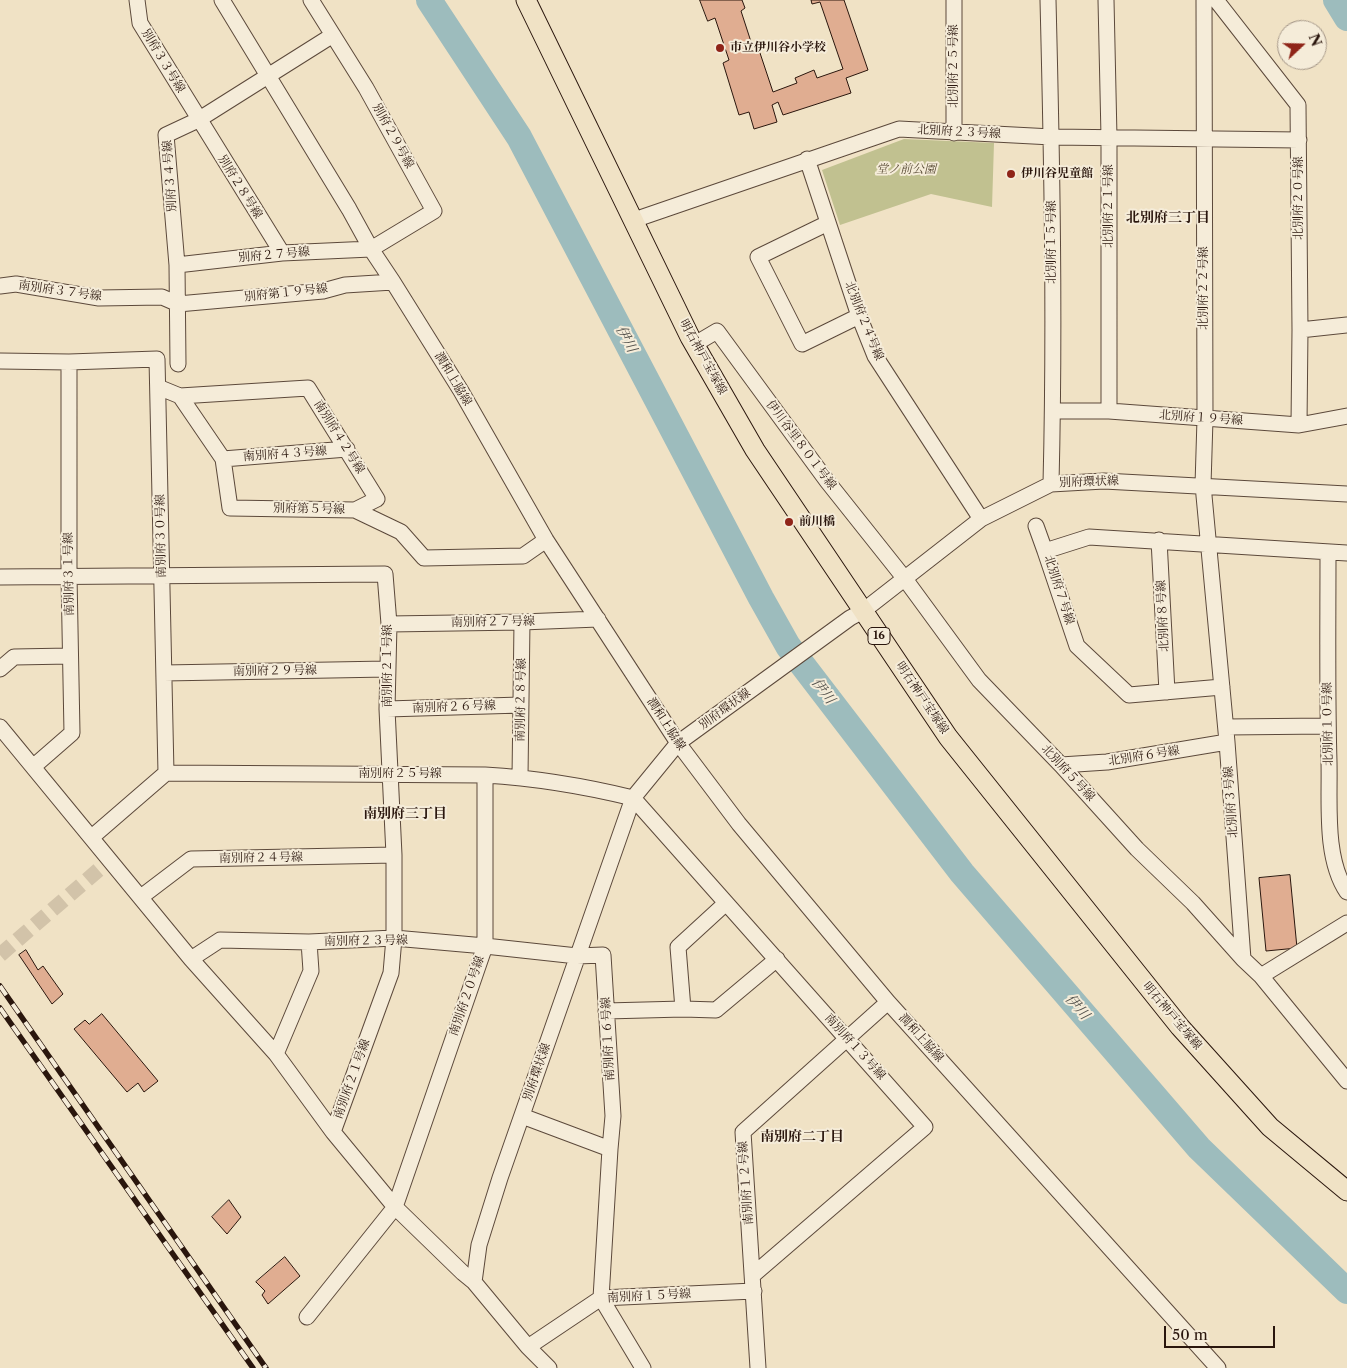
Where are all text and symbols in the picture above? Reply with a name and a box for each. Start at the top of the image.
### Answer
north arrow [1277,20,1327,70]
street label: 北別府２５号線 [947,24,961,108]
street label: 別府３３号線 [138,26,188,96]
text: N [1304,31,1326,49]
place label: 市立伊川谷小学校 [730,41,826,55]
marker: 市立伊川谷小学校 [714,42,726,54]
street label: 別府２９号線 [369,101,417,171]
street label: 北別府２３号線 [917,123,1001,141]
street label: 別府３４号線 [160,140,180,212]
street label: 別府２８号線 [215,153,265,221]
street label: 北別府２０号線 [1292,156,1306,240]
park label: 堂ノ前公園 [876,163,936,177]
street label: 北別府２１号線 [1102,164,1116,248]
place label: 伊川谷児童館 [1021,167,1093,181]
marker: 伊川谷児童館 [1005,168,1017,180]
street label: 北別府１５号線 [1045,200,1059,284]
district label: 北別府三丁目 [1126,210,1210,226]
street label: 別府２７号線 [238,245,310,265]
street label: 北別府２２号線 [1197,246,1211,330]
street label: 南別府３７号線 [17,278,103,304]
street label: 北別府２４号線 [842,279,886,363]
street label: 別府第１９号線 [243,281,329,305]
street label: 明石神戸宝塚線 [676,317,730,397]
water label: 伊川 [612,323,640,355]
street label: 潤和上脇線 [431,350,475,408]
street label: 南別府４２号線 [311,398,367,476]
street label: 伊川谷里８０１号線 [763,398,839,492]
street label: 北別府１９号線 [1159,408,1243,428]
street label: 南別府４３号線 [243,444,327,464]
street label: 別府環状線 [1059,474,1119,490]
street label: 南別府３０号線 [153,494,169,578]
street label: 別府第５号線 [273,501,345,517]
place label: 前川橋 [799,515,835,529]
marker: 前川橋 [783,516,795,528]
street label: 南別府３１号線 [61,532,77,616]
street label: 北別府７号線 [1041,554,1077,626]
street label: 北別府８号線 [1154,580,1172,652]
street label: 南別府２７号線 [451,614,535,630]
street label: 南別府２１号線 [381,624,395,708]
road number: 16 [868,628,890,644]
street label: 南別府２８号線 [513,658,529,742]
street label: 明石神戸宝塚線 [893,659,951,737]
street label: 南別府２９号線 [233,663,317,679]
water label: 伊川 [808,675,838,707]
street label: 北別府１０号線 [1320,682,1336,766]
street label: 別府環状線 [696,686,754,732]
street label: 潤和上脇線 [644,695,688,753]
street label: 南別府２６号線 [412,698,496,716]
street label: 北別府５号線 [1038,742,1098,804]
street label: 北別府６号線 [1107,743,1181,769]
street label: 北別府３号線 [1221,766,1241,838]
street label: 南別府２５号線 [358,767,442,781]
district label: 南別府三丁目 [363,806,447,822]
street label: 南別府２４号線 [219,850,303,866]
street label: 南別府２３号線 [324,933,408,949]
street label: 南別府２０号線 [447,954,487,1038]
street label: 明石神戸宝塚線 [1139,979,1205,1053]
water label: 伊川 [1061,991,1093,1023]
street label: 南別府１６号線 [599,997,617,1081]
street label: 南別府１３号線 [822,1011,888,1083]
street label: 潤和上脇線 [896,1011,946,1065]
street label: 南別府２１号線 [331,1037,373,1121]
street label: 別府環状線 [520,1041,554,1103]
district label: 南別府二丁目 [760,1129,844,1145]
street label: 南別府１２号線 [736,1141,756,1225]
street label: 南別府１５号線 [607,1287,691,1305]
scale bar [1167,1316,1278,1348]
text: 50 m [1172,1325,1208,1344]

